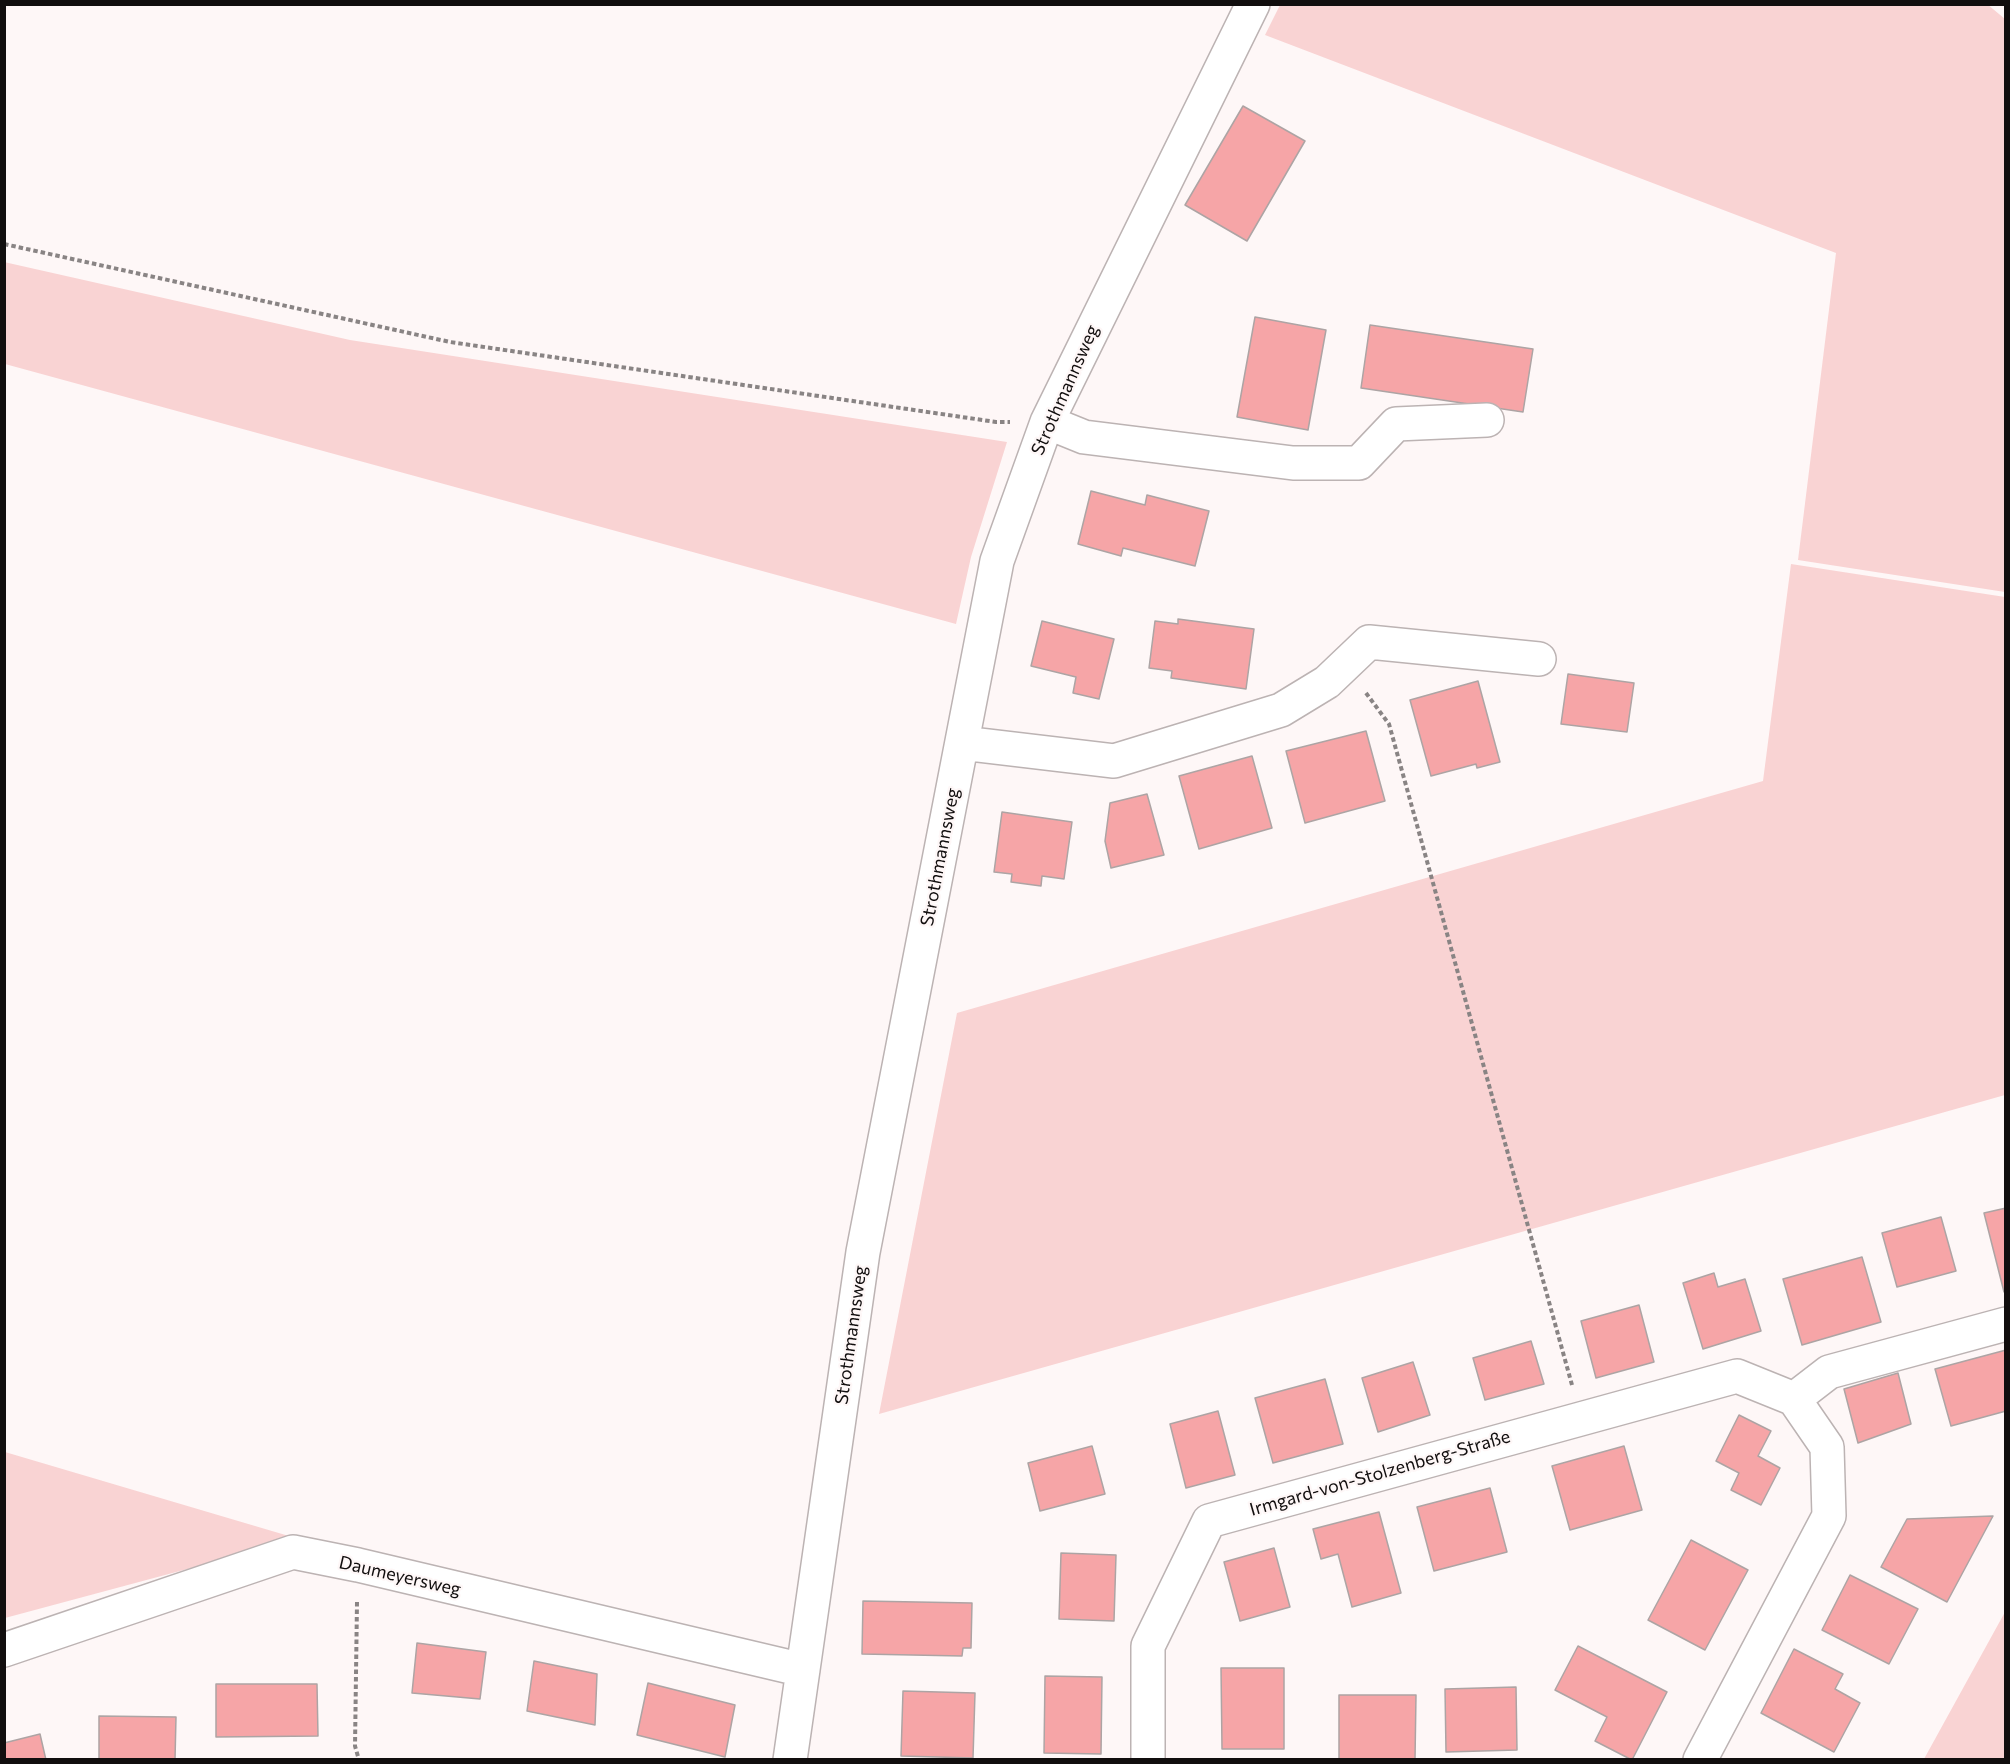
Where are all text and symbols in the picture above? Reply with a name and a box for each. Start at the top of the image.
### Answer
street label: Strothmannsweg [1027,322,1103,458]
street label: Strothmannsweg [916,786,964,928]
street label: Strothmannsweg [831,1264,871,1406]
street label: Irmgard-von-Stolzenberg-Straße [1247,1425,1513,1521]
street label: Daumeyersweg [337,1551,463,1601]

